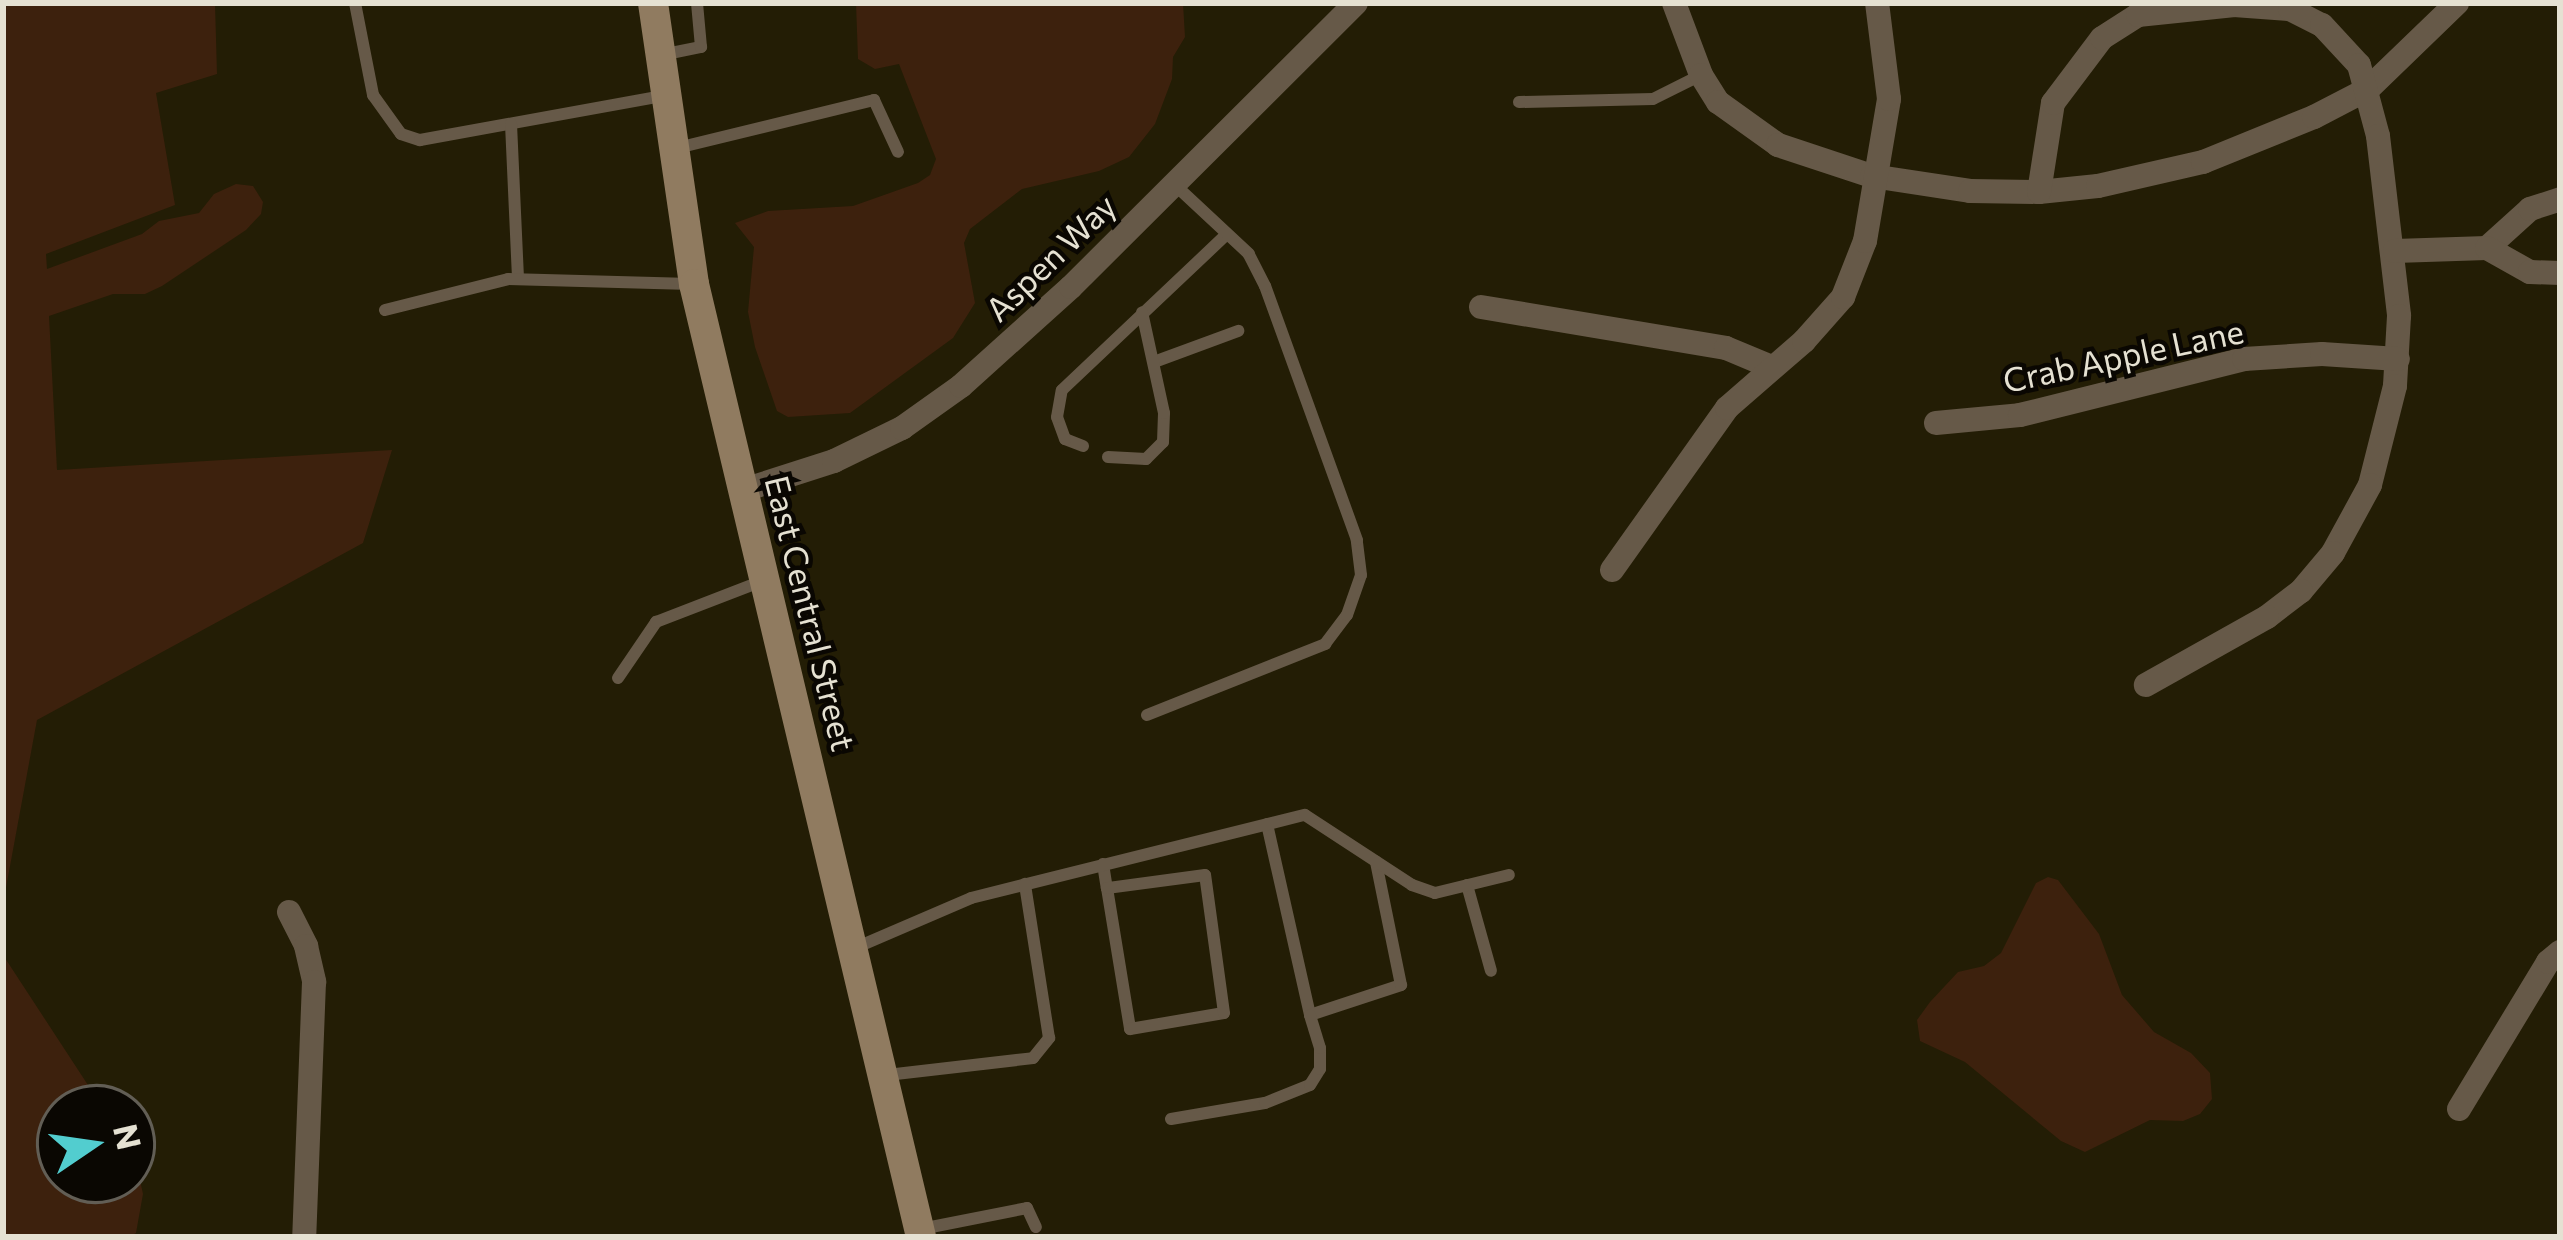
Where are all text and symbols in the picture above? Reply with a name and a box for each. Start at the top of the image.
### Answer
street label: Aspen Way [977,185,1123,329]
street label: Crab Apple Lane [1999,310,2247,400]
street label: East Central Street [758,471,864,755]
north arrow [36,1084,156,1204]
text: N [106,1120,151,1153]

